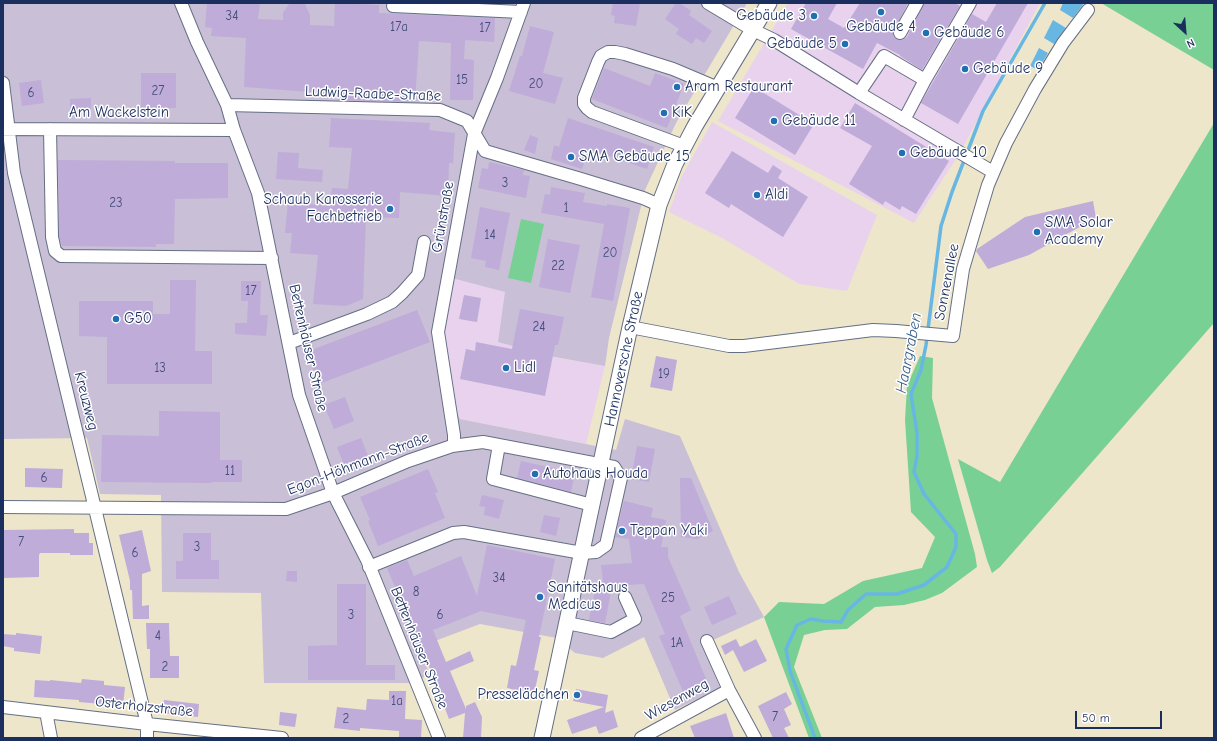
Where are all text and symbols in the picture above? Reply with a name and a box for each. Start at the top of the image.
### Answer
place label: Gebäude 3 [736,7,806,25]
marker: Gebäude 4 [876,7,886,17]
house number: 34 [226,8,238,24]
marker: Gebäude 3 [809,11,819,21]
north arrow [1165,12,1205,52]
place label: Gebäude 4 [846,18,916,36]
house number: 17a [390,19,408,35]
house number: 17 [479,20,491,36]
place label: Gebäude 6 [934,24,1004,42]
marker: Gebäude 6 [921,28,931,38]
place label: Gebäude 5 [767,35,837,53]
text: N [1184,36,1197,51]
marker: Gebäude 5 [840,39,850,49]
place label: Gebäude 9 [973,60,1043,78]
marker: Gebäude 9 [960,64,970,74]
house number: 15 [456,72,468,88]
house number: 20 [529,76,543,92]
place label: Aram Restaurant [685,78,792,96]
marker: Aram Restaurant [672,82,682,92]
house number: 27 [152,83,164,99]
street label: Ludwig-Raabe-Straße [304,83,442,105]
house number: 6 [27,85,35,101]
street label: Am Wackelstein [69,104,169,122]
place label: KiK [672,104,692,122]
marker: KiK [659,108,669,118]
place label: Gebäude 11 [782,112,856,130]
marker: Gebäude 11 [769,116,779,126]
place label: Gebäude 10 [910,144,987,162]
place label: SMA Gebäude 15 [579,148,690,166]
marker: Gebäude 10 [897,148,907,158]
marker: SMA Gebäude 15 [566,152,576,162]
house number: 3 [502,175,508,191]
street label: Grünstraße [428,180,458,254]
place label: Aldi [765,186,788,204]
marker: Aldi [752,190,762,200]
place label: Schaub Karosserie Fachbetrieb [264,191,382,226]
house number: 23 [109,195,123,211]
house number: 1 [563,200,569,216]
marker: Schaub Karosserie Fachbetrieb [385,204,395,214]
place label: SMA Solar Academy [1045,214,1113,249]
house number: 14 [484,227,496,243]
marker: SMA Solar Academy [1032,227,1042,237]
street label: Sonnenallee [931,242,963,322]
house number: 20 [603,245,617,261]
house number: 22 [551,258,565,274]
house number: 17 [245,283,257,299]
street label: Bettenhäuser Straße [285,283,331,413]
street label: Hannoversche Straße [601,290,647,428]
place label: G50 [124,310,152,328]
water label: Haargraben [892,311,926,395]
marker: G50 [111,314,121,324]
house number: 24 [532,319,546,335]
place label: Lidl [514,359,536,377]
house number: 13 [154,360,166,376]
marker: Lidl [501,363,511,373]
house number: 19 [658,366,670,382]
street label: Kreuzweg [70,370,102,432]
street label: Egon-Höhmann-Straße [285,429,431,499]
house number: 11 [225,463,235,479]
place label: Autohaus Houda [543,465,648,483]
marker: Autohaus Houda [530,469,540,479]
house number: 6 [40,470,48,486]
place label: Teppan Yaki [630,522,708,540]
marker: Teppan Yaki [617,526,627,536]
house number: 7 [18,534,24,550]
house number: 3 [194,539,200,555]
house number: 6 [131,545,139,561]
house number: 34 [493,570,505,586]
place label: Sanitätshaus Medicus [548,579,628,614]
street label: Bettenhäuser Straße [386,584,452,712]
house number: 8 [413,584,419,600]
house number: 25 [661,590,675,606]
marker: Sanitätshaus Medicus [535,592,545,602]
house number: 3 [348,607,354,623]
house number: 6 [436,607,444,623]
house number: 4 [155,628,161,644]
house number: 1A [671,635,683,651]
house number: 2 [162,659,168,675]
street label: Wiesenweg [642,675,712,725]
place label: Presselädchen [477,686,569,704]
marker: Presselädchen [572,690,582,700]
street label: Osterholzstraße [94,693,194,721]
house number: 1a [391,693,403,709]
scale bar [1077,703,1164,729]
house number: 7 [772,709,778,725]
house number: 2 [343,711,349,727]
text: 50 m [1082,711,1110,725]

